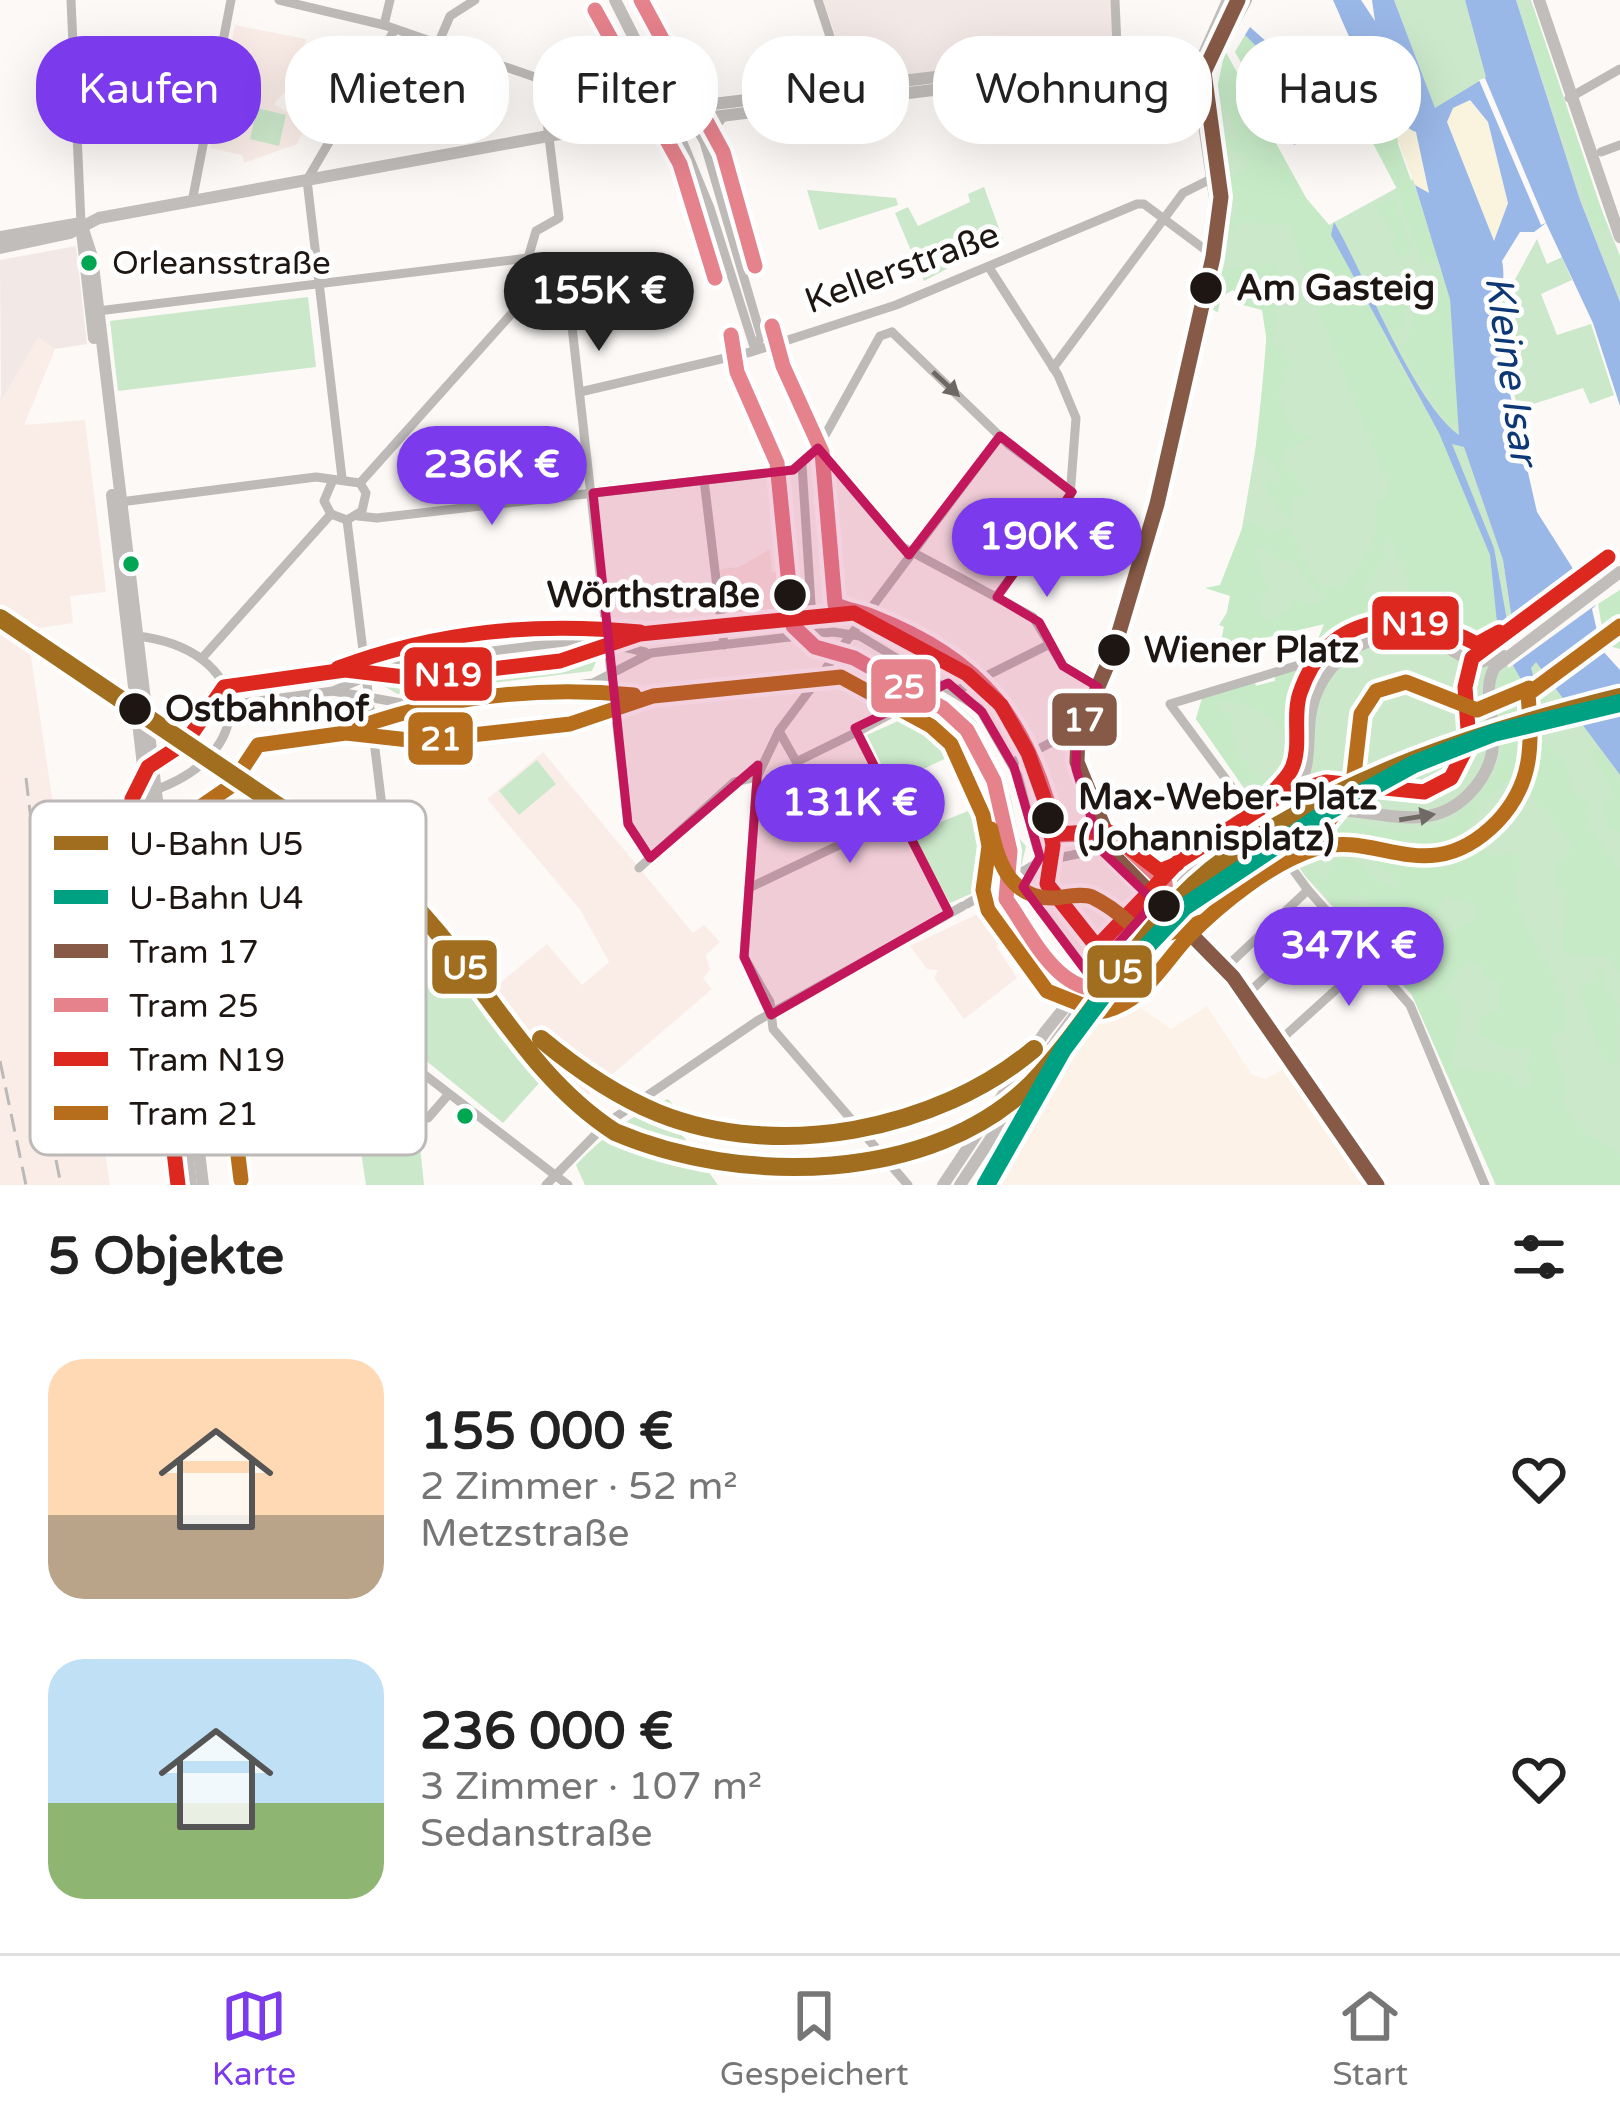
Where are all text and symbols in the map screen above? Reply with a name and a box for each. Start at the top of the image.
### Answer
chip: Kaufen [36,36,261,144]
chip: Mieten [285,36,509,144]
chip: Filter [533,36,718,144]
chip: Neu [742,36,909,144]
chip: Wohnung [933,36,1212,144]
chip: Haus [1236,36,1421,144]
street label: Kellerstraße [799,213,1005,323]
place label: Orleansstraße [112,244,331,283]
marker: Orleansstraße [78,252,100,274]
pin: 155K € [501,252,697,354]
text: 155K € [531,267,667,314]
place label: Am Gasteig [1236,267,1435,310]
marker: Am Gasteig [1187,269,1225,307]
water label: Kleine Isar [1475,273,1548,472]
one-way arrow [931,369,960,397]
pin: 236K € [394,426,590,528]
text: 236K € [424,441,560,488]
pin: 190K € [949,498,1145,600]
text: 190K € [979,513,1115,560]
unlabelled marker [120,553,142,575]
place label: Wörthstraße [547,574,760,617]
marker: Wörthstraße [771,576,809,614]
line badge: N19 [1370,594,1461,652]
text: N19 [1381,605,1449,644]
place label: Wiener Platz [1144,629,1359,672]
marker: Wiener Platz [1095,631,1133,669]
line badge: N19 [402,645,494,703]
text: N19 [414,656,482,695]
line badge: 25 [869,657,938,715]
text: 25 [883,668,925,707]
place label: Ostbahnhof [165,688,370,731]
marker: Ostbahnhof [116,690,154,728]
line badge: 17 [1050,691,1119,748]
text: 17 [1063,701,1105,740]
line badge: 21 [406,710,475,767]
text: 21 [420,720,462,759]
pin: 131K € [752,764,948,866]
place label: Max-Weber-Platz (Johannisplatz) [1078,776,1378,860]
text: 131K € [782,779,918,826]
marker: Max-Weber-Platz (Johannisplatz) [1029,799,1067,837]
legend [30,801,426,1155]
one-way arrow [1399,807,1437,826]
text: U-Bahn U5 [129,825,303,864]
text: U-Bahn U4 [129,879,303,918]
unlabelled marker [1145,887,1183,925]
pin: 347K € [1251,907,1447,1009]
text: 347K € [1281,922,1417,969]
text: Tram 17 [129,933,259,972]
line badge: U5 [430,938,499,996]
line badge: U5 [1085,943,1154,1000]
text: U5 [442,949,488,988]
text: U5 [1097,953,1143,992]
text: Tram 25 [129,987,259,1026]
text: Tram N19 [129,1041,285,1080]
text: Tram 21 [129,1095,259,1134]
unlabelled marker [454,1105,476,1127]
icon: filters [1506,1224,1572,1290]
text: 5 Objekte [48,1226,284,1288]
text: 155 000 € [420,1401,673,1463]
icon: home [144,1407,288,1551]
icon: heart [1506,1446,1572,1512]
text: 2 Zimmer · 52 m² [420,1463,738,1510]
text: Metzstraße [420,1510,630,1557]
text: 236 000 € [420,1701,673,1763]
icon: home [144,1707,288,1851]
icon: heart [1506,1746,1572,1812]
text: 3 Zimmer · 107 m² [420,1763,762,1810]
text: Sedanstraße [420,1810,652,1857]
tab: Karte [212,1983,296,2094]
tab: Gespeichert [720,1983,909,2094]
tab: Start [1332,1983,1408,2094]

